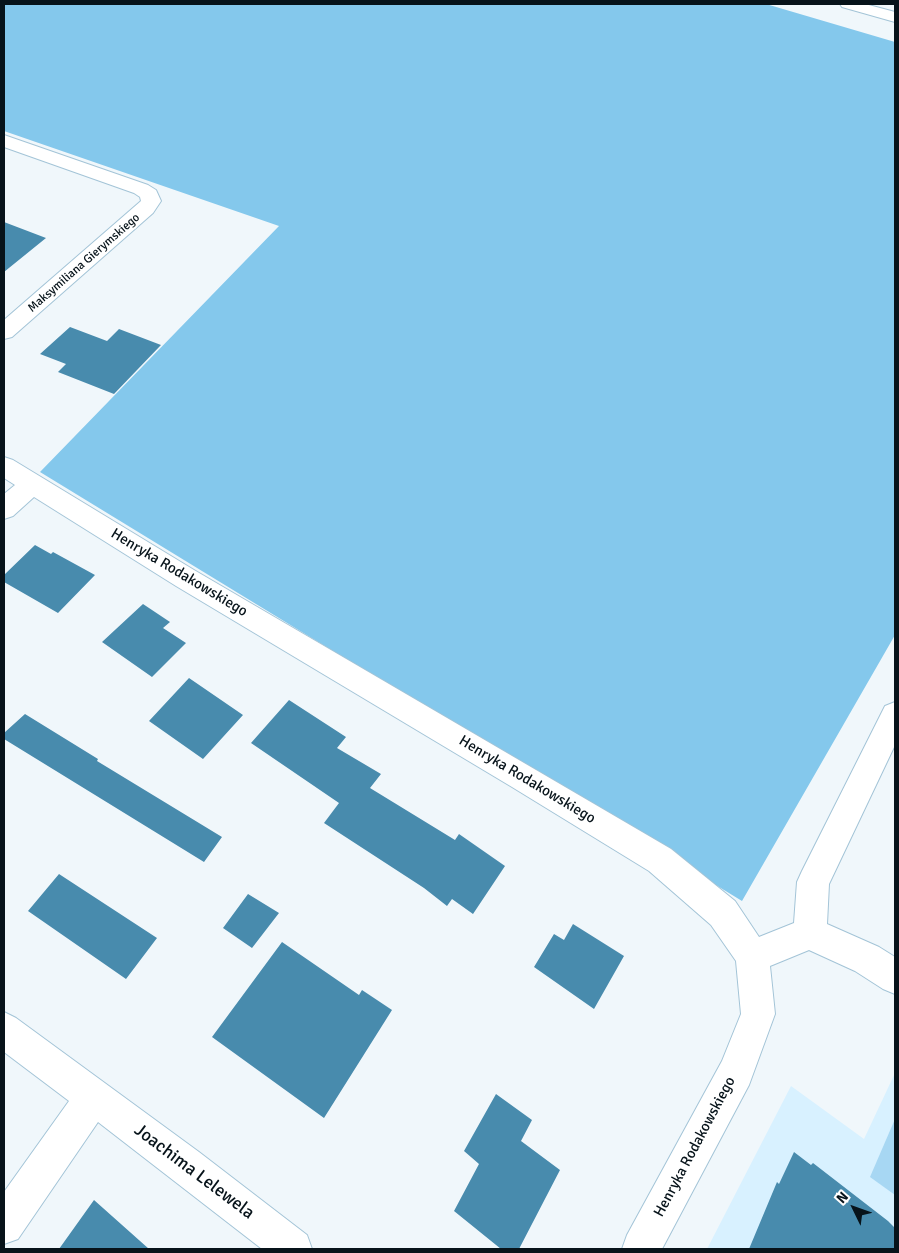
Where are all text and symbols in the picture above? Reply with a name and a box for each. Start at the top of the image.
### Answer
street label: Maksymiliana Gierymskiego [25,211,143,315]
street label: Henryka Rodakowskiego [107,525,251,621]
street label: Henryka Rodakowskiego [455,732,599,828]
street label: Henryka Rodakowskiego [650,1074,740,1220]
street label: Joachima Lelewela [130,1120,258,1224]
north arrow [829,1183,879,1233]
text: N [833,1188,852,1207]

